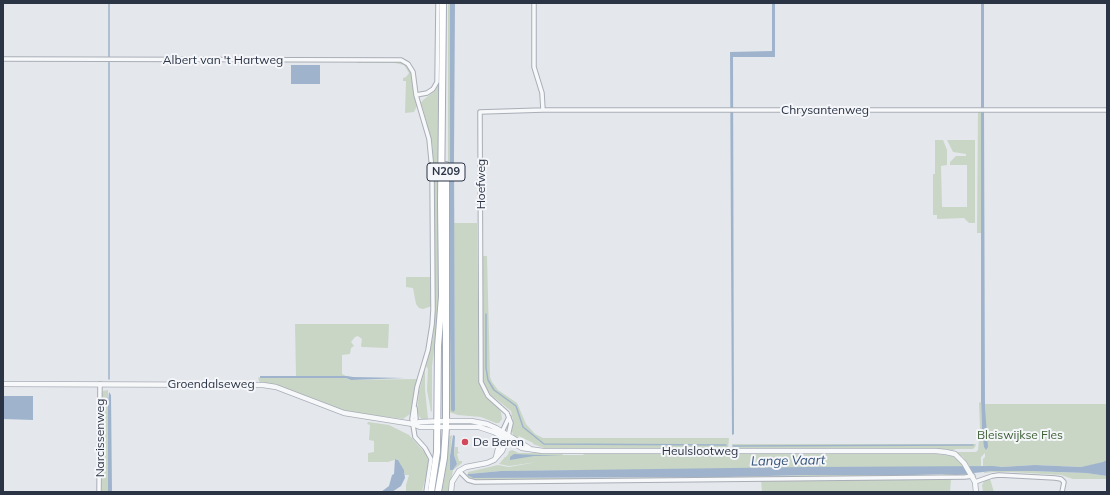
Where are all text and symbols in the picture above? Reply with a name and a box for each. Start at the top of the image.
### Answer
street label: Albert van 't Hartweg [163,53,283,67]
street label: Chrysantenweg [781,103,869,117]
street label: Hoefweg [474,159,488,209]
road number: N209 [427,163,465,181]
street label: Groendalseweg [167,377,255,391]
street label: Narcissenweg [93,399,107,477]
park label: Bleiswijkse Fles [977,428,1063,442]
place label: De Beren [473,435,524,449]
marker: De Beren [460,437,470,447]
street label: Heulslootweg [662,444,738,458]
water label: Lange Vaart [751,453,825,469]

